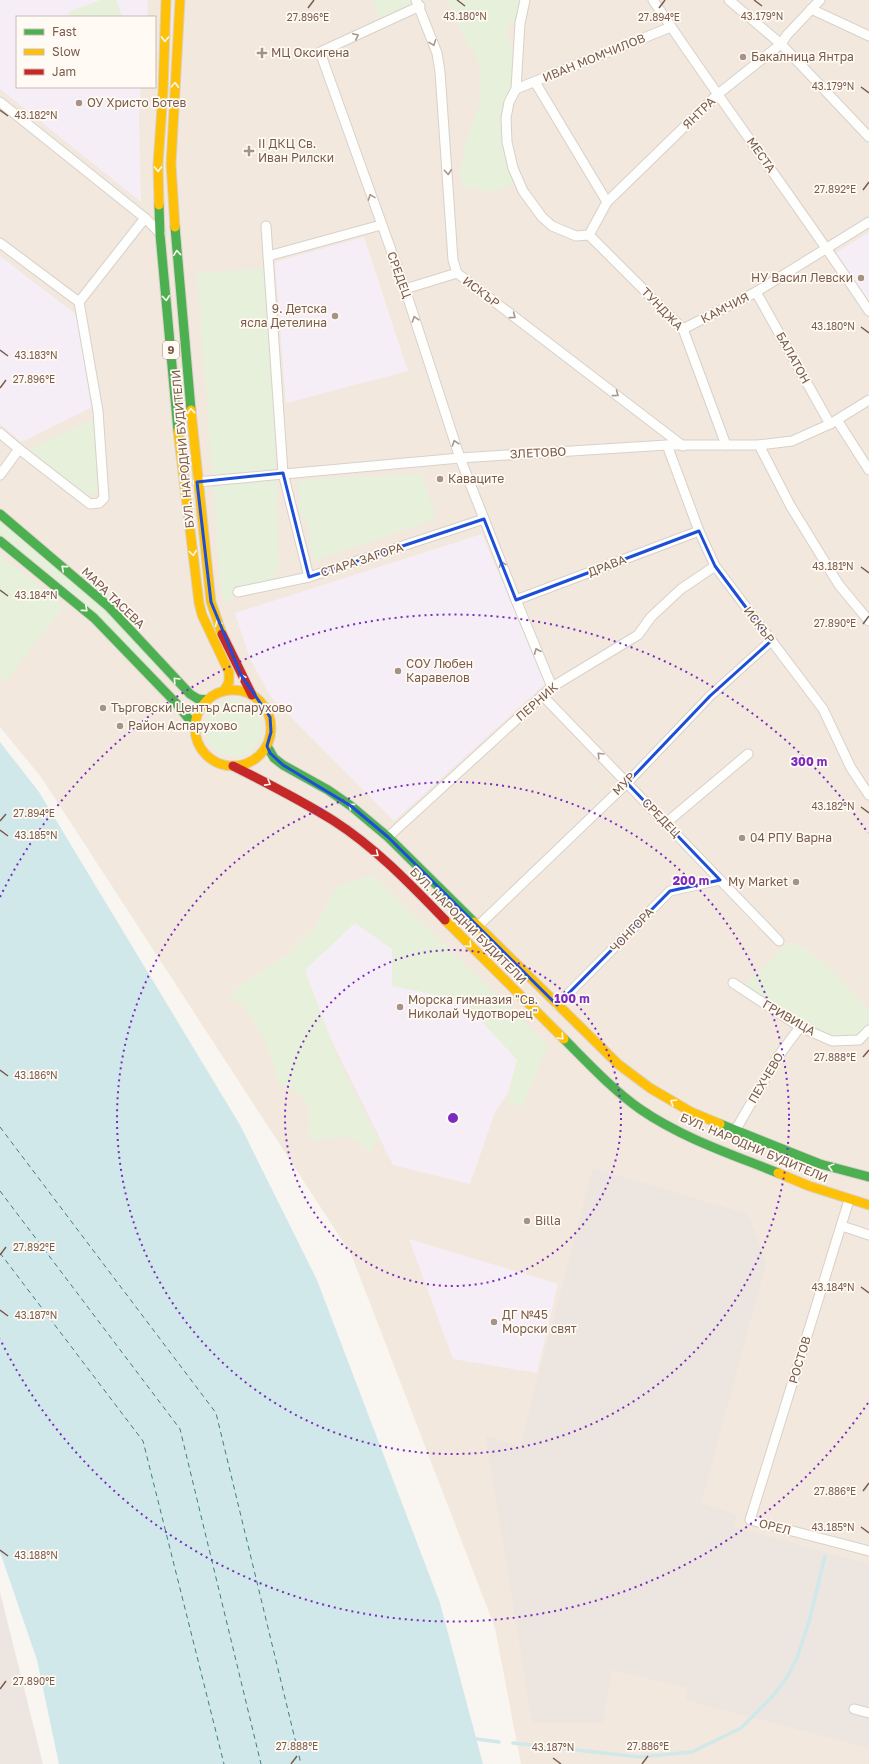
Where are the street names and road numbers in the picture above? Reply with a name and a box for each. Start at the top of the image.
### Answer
street label: ИВАН МОМЧИЛОВ [540,30,647,85]
street label: ЯНТРА [679,93,718,132]
street label: МЕСТА [744,134,779,175]
street label: СРЕДЕЦ [384,249,415,300]
street label: ИСКЪР [460,273,503,310]
street label: ТУНДЖА [638,284,686,333]
street label: КАМЧИЯ [698,289,752,326]
street label: БАЛАТОН [773,329,814,386]
road number: 9 [163,341,179,359]
street label: БУЛ. НАРОДНИ БУДИТЕЛИ [168,369,197,529]
street label: ЗЛЕТОВО [509,444,567,461]
street label: СТАРА ЗАГОРА [319,539,405,580]
street label: ДРАВА [586,551,628,580]
street label: МАРА ТАСЕВА [79,564,148,631]
street label: ИСКЪР [741,603,778,646]
street label: ПЕРНИК [513,679,561,724]
street label: МУР [609,769,638,798]
street label: СРЕДЕЦ [639,795,684,840]
street label: БУЛ. НАРОДНИ БУДИТЕЛИ [407,864,530,987]
street label: ЧОНГОРА [607,904,657,955]
street label: ГРИВИЦА [760,996,818,1039]
street label: ПЕХЧЕВО [745,1050,787,1106]
street label: БУЛ. НАРОДНИ БУДИТЕЛИ [678,1110,830,1186]
street label: РОСТОВ [785,1334,814,1385]
street label: ОРЕЛ [757,1515,793,1538]

